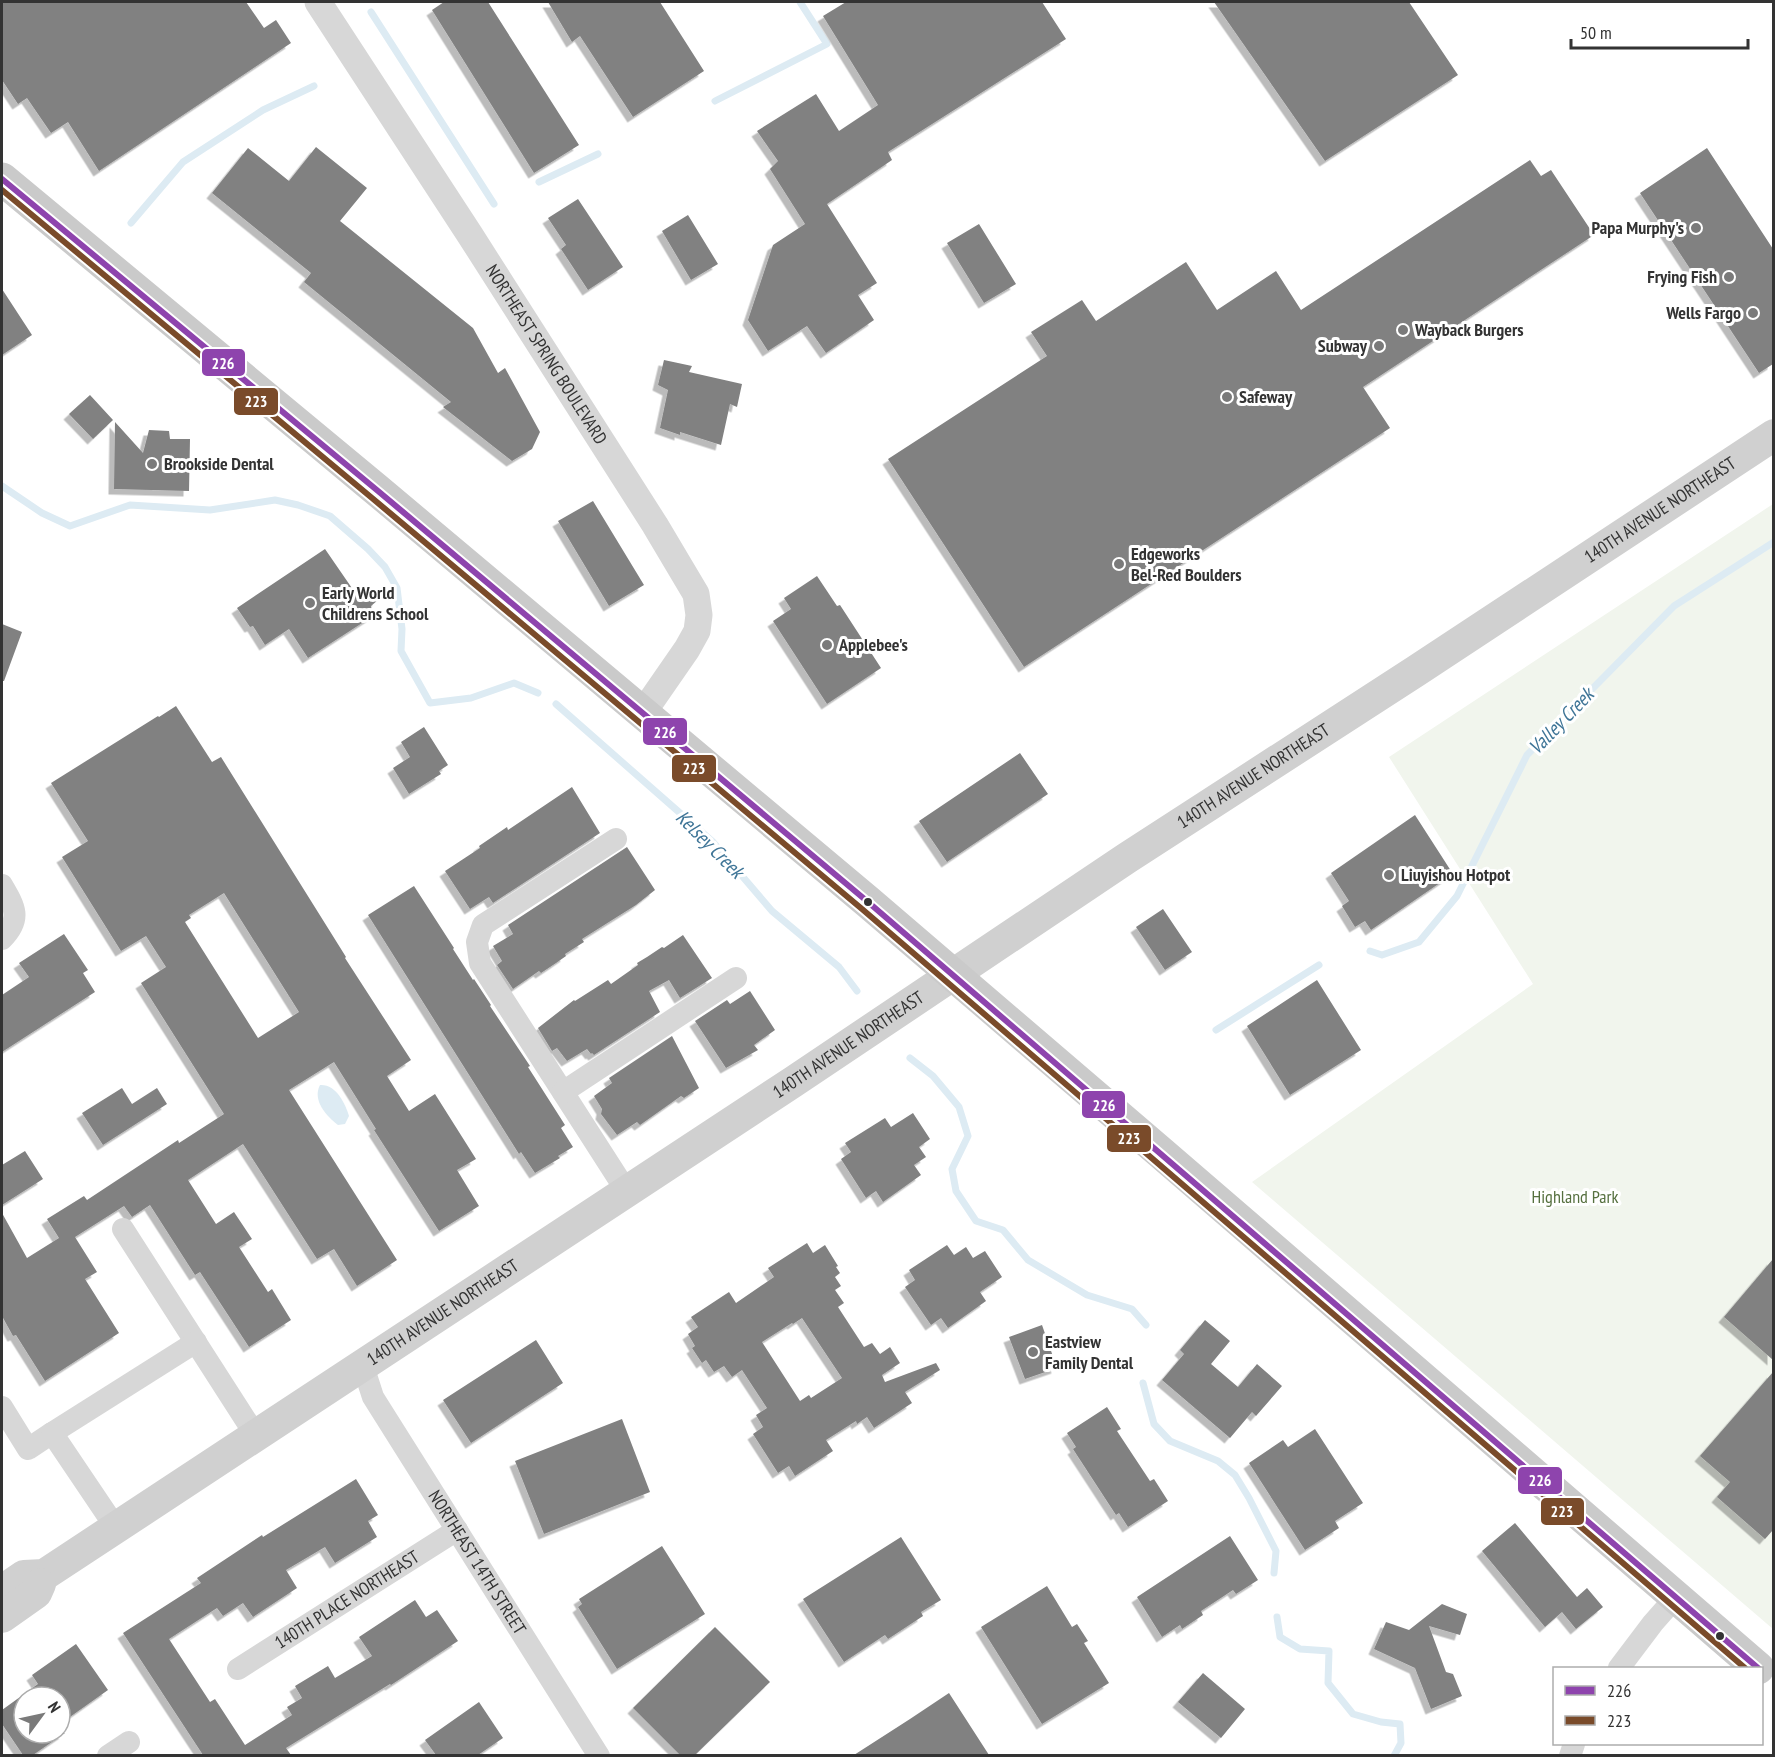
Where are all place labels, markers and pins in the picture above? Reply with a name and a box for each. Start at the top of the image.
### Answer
place label: Papa Murphy's [1592,216,1684,239]
marker: Papa Murphy's [1689,221,1703,235]
place label: Frying Fish [1647,265,1717,288]
marker: Frying Fish [1722,270,1736,284]
place label: Wells Fargo [1665,301,1741,324]
marker: Wells Fargo [1746,306,1760,320]
place label: Wayback Burgers [1414,318,1524,341]
marker: Wayback Burgers [1396,323,1410,337]
place label: Subway [1318,334,1368,357]
marker: Subway [1372,339,1386,353]
place label: Safeway [1239,385,1293,408]
marker: Safeway [1220,390,1234,404]
place label: Brookside Dental [164,452,274,475]
marker: Brookside Dental [145,457,159,471]
place label: Edgeworks Bel-Red Boulders [1131,542,1242,586]
marker: Edgeworks Bel-Red Boulders [1112,557,1126,571]
place label: Early World Childrens School [322,581,429,625]
marker: Early World Childrens School [303,596,317,610]
place label: Applebee's [838,633,908,656]
marker: Applebee's [820,638,834,652]
place label: Liuyishou Hotpot [1401,863,1511,886]
marker: Liuyishou Hotpot [1382,868,1396,882]
unlabelled marker [862,896,874,908]
place label: Eastview Family Dental [1045,1330,1134,1374]
marker: Eastview Family Dental [1026,1345,1040,1359]
unlabelled marker [1714,1630,1726,1642]

